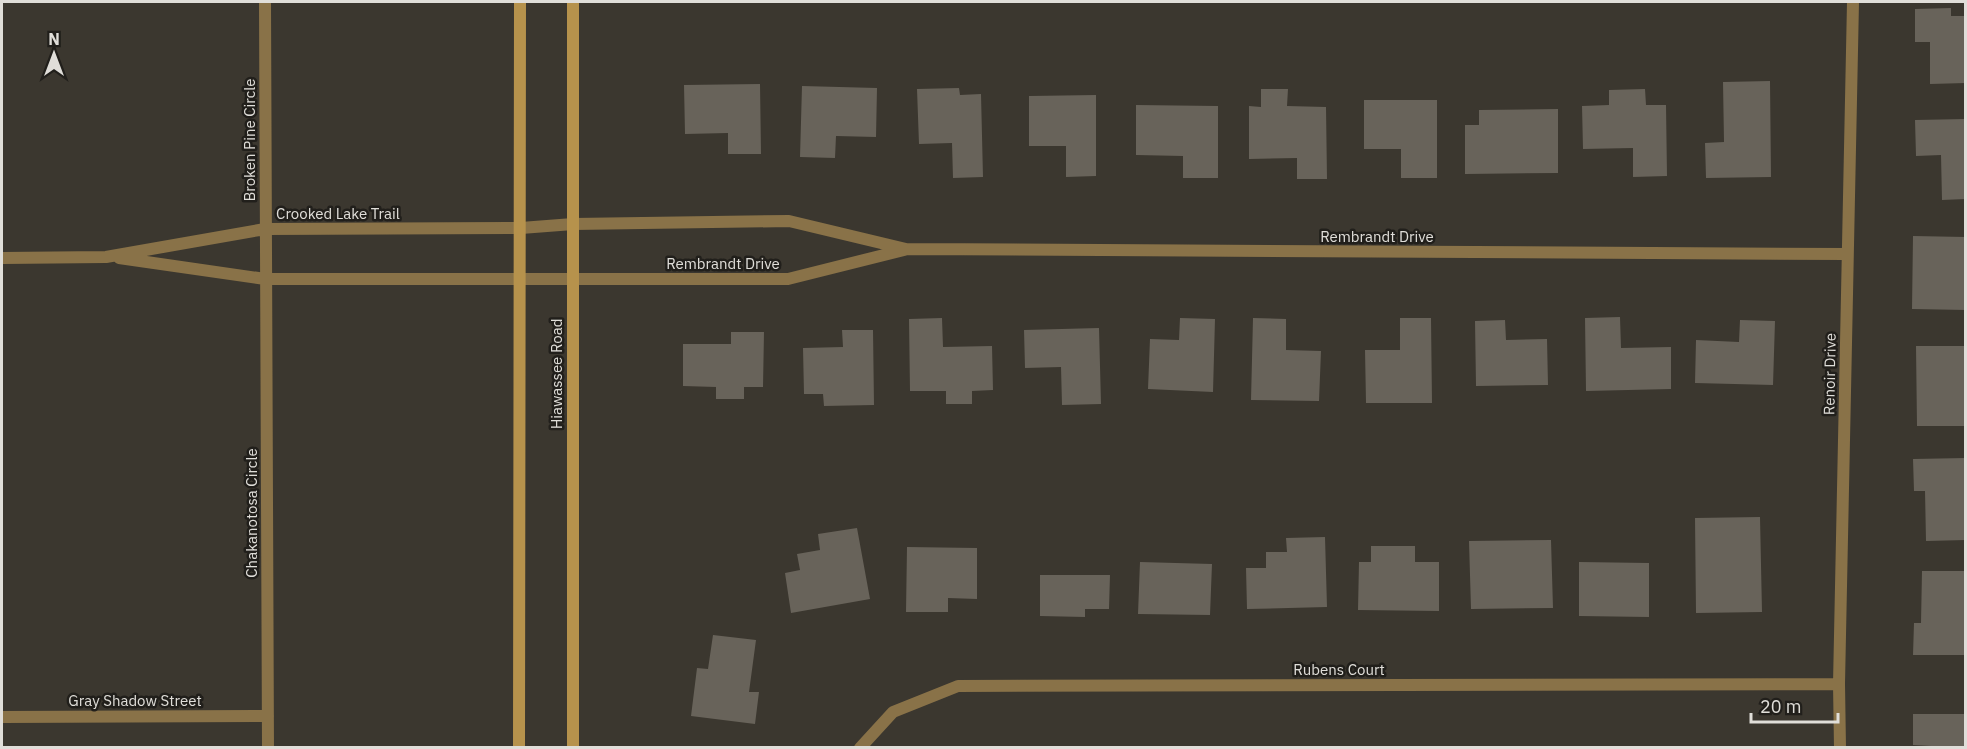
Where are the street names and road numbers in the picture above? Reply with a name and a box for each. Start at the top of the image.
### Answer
street label: Broken Pine Circle [240,78,259,202]
street label: Crooked Lake Trail [276,204,400,223]
street label: Rembrandt Drive [1320,227,1434,246]
street label: Rembrandt Drive [666,254,780,273]
street label: Hiawassee Road [547,319,566,429]
street label: Renoir Drive [1819,333,1840,415]
street label: Chakanotosa Circle [242,448,261,578]
street label: Rubens Court [1293,660,1385,679]
street label: Gray Shadow Street [68,691,202,710]

